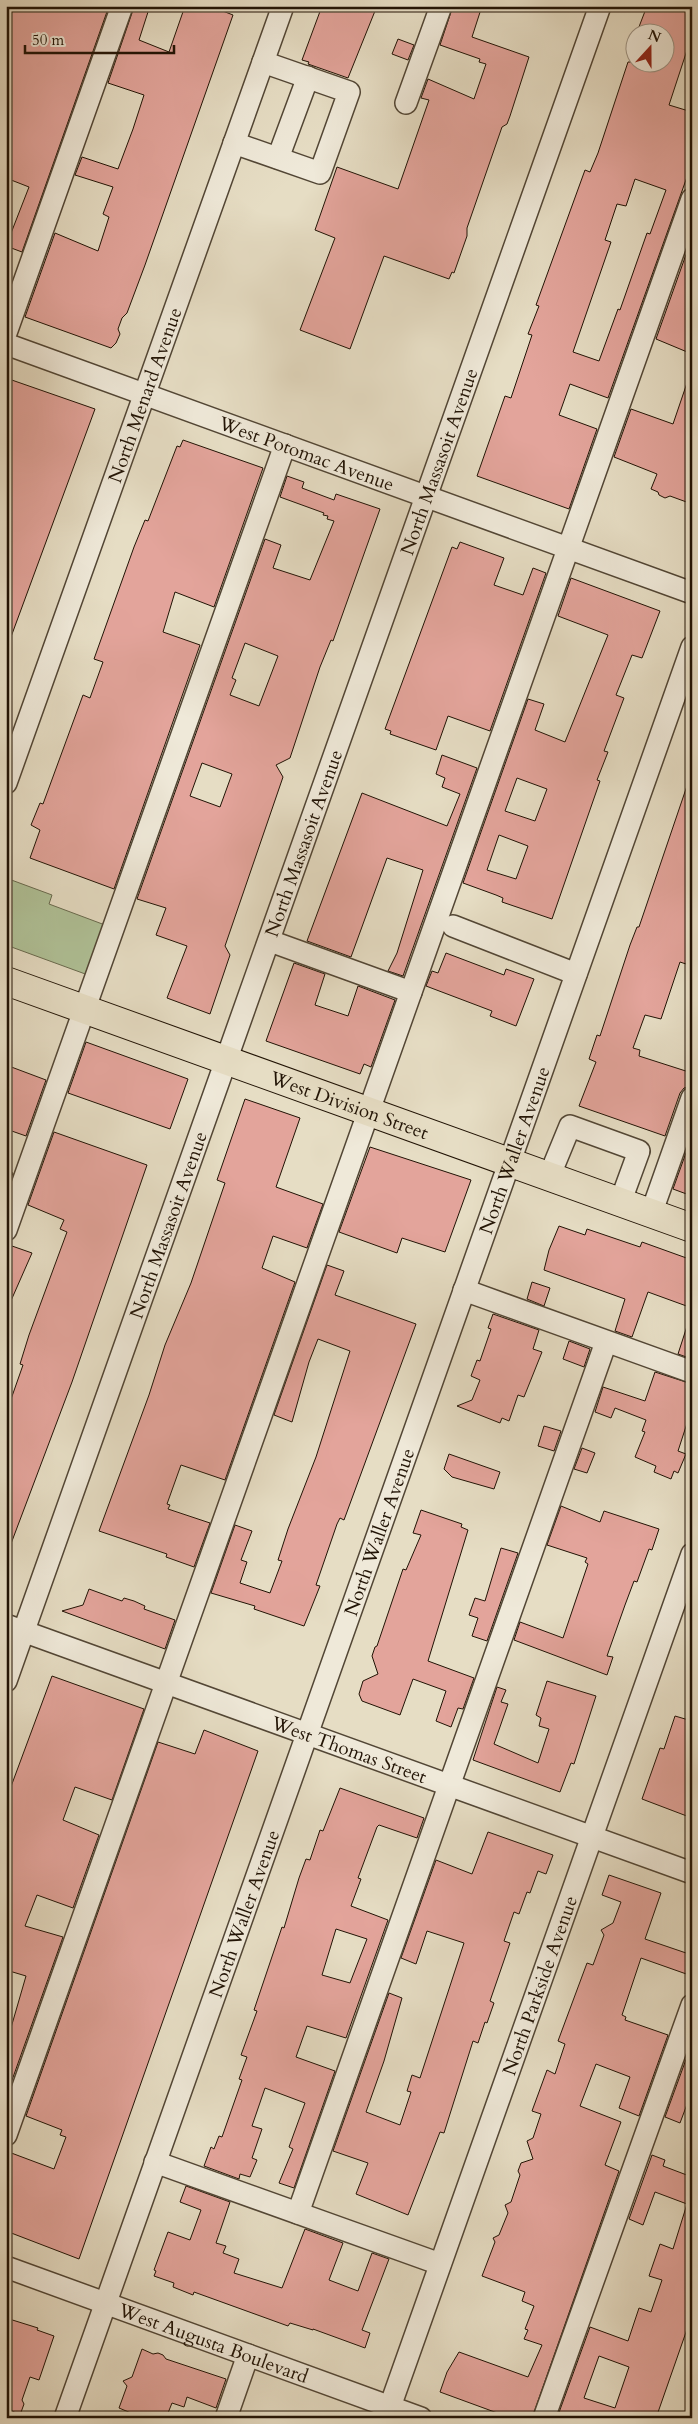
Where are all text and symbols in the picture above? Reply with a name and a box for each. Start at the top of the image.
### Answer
scale bar [25,22,174,54]
north arrow [626,22,676,72]
text: N [645,25,664,47]
text: 50 m [32,30,64,50]
street label: North Menard Avenue [102,304,189,486]
street label: North Massasoit Avenue [394,365,485,559]
street label: West Potomac Avenue [214,410,398,498]
street label: North Massasoit Avenue [259,746,349,941]
street label: North Waller Avenue [473,1063,556,1238]
street label: West Division Street [265,1065,432,1146]
street label: North Massasoit Avenue [124,1128,214,1322]
street label: North Waller Avenue [338,1445,421,1620]
street label: West Thomas Street [267,1710,430,1790]
street label: North Waller Avenue [203,1827,286,2001]
street label: North Parkside Avenue [496,1892,584,2079]
street label: West Augusta Boulevard [114,2297,312,2390]

